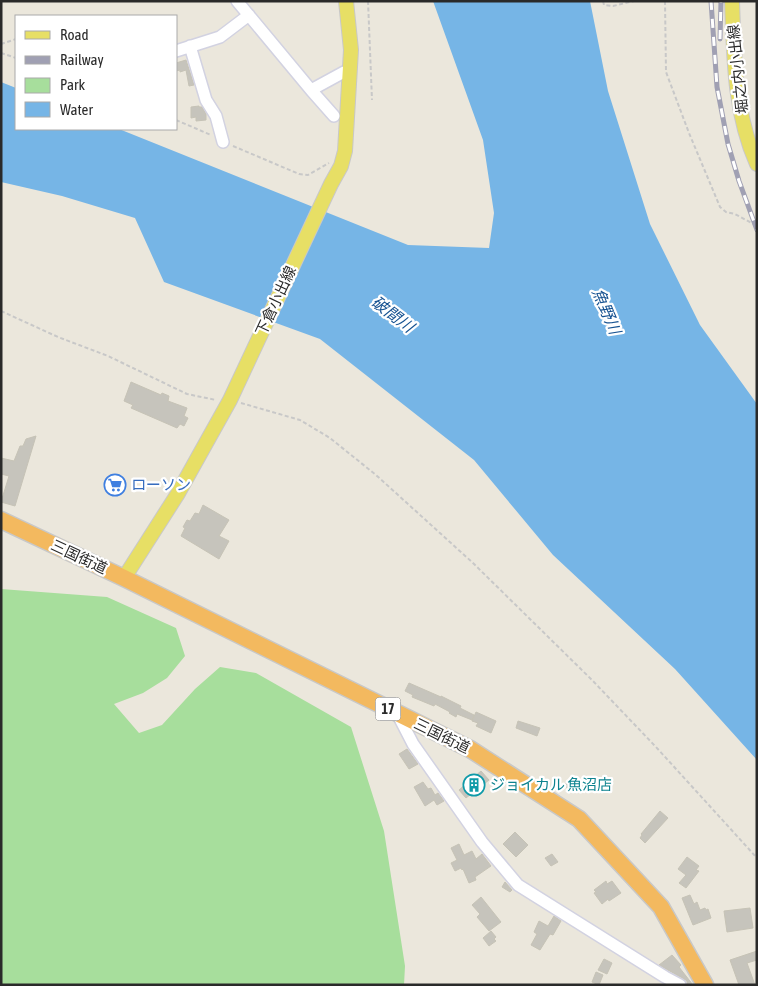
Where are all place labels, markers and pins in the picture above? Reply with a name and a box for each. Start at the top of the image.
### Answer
supermarket icon: ローソン [103,473,127,497]
place label: ローソン [131,476,191,493]
building icon: ジョイカル 魚沼店 [462,773,486,797]
place label: ジョイカル 魚沼店 [490,776,612,793]

